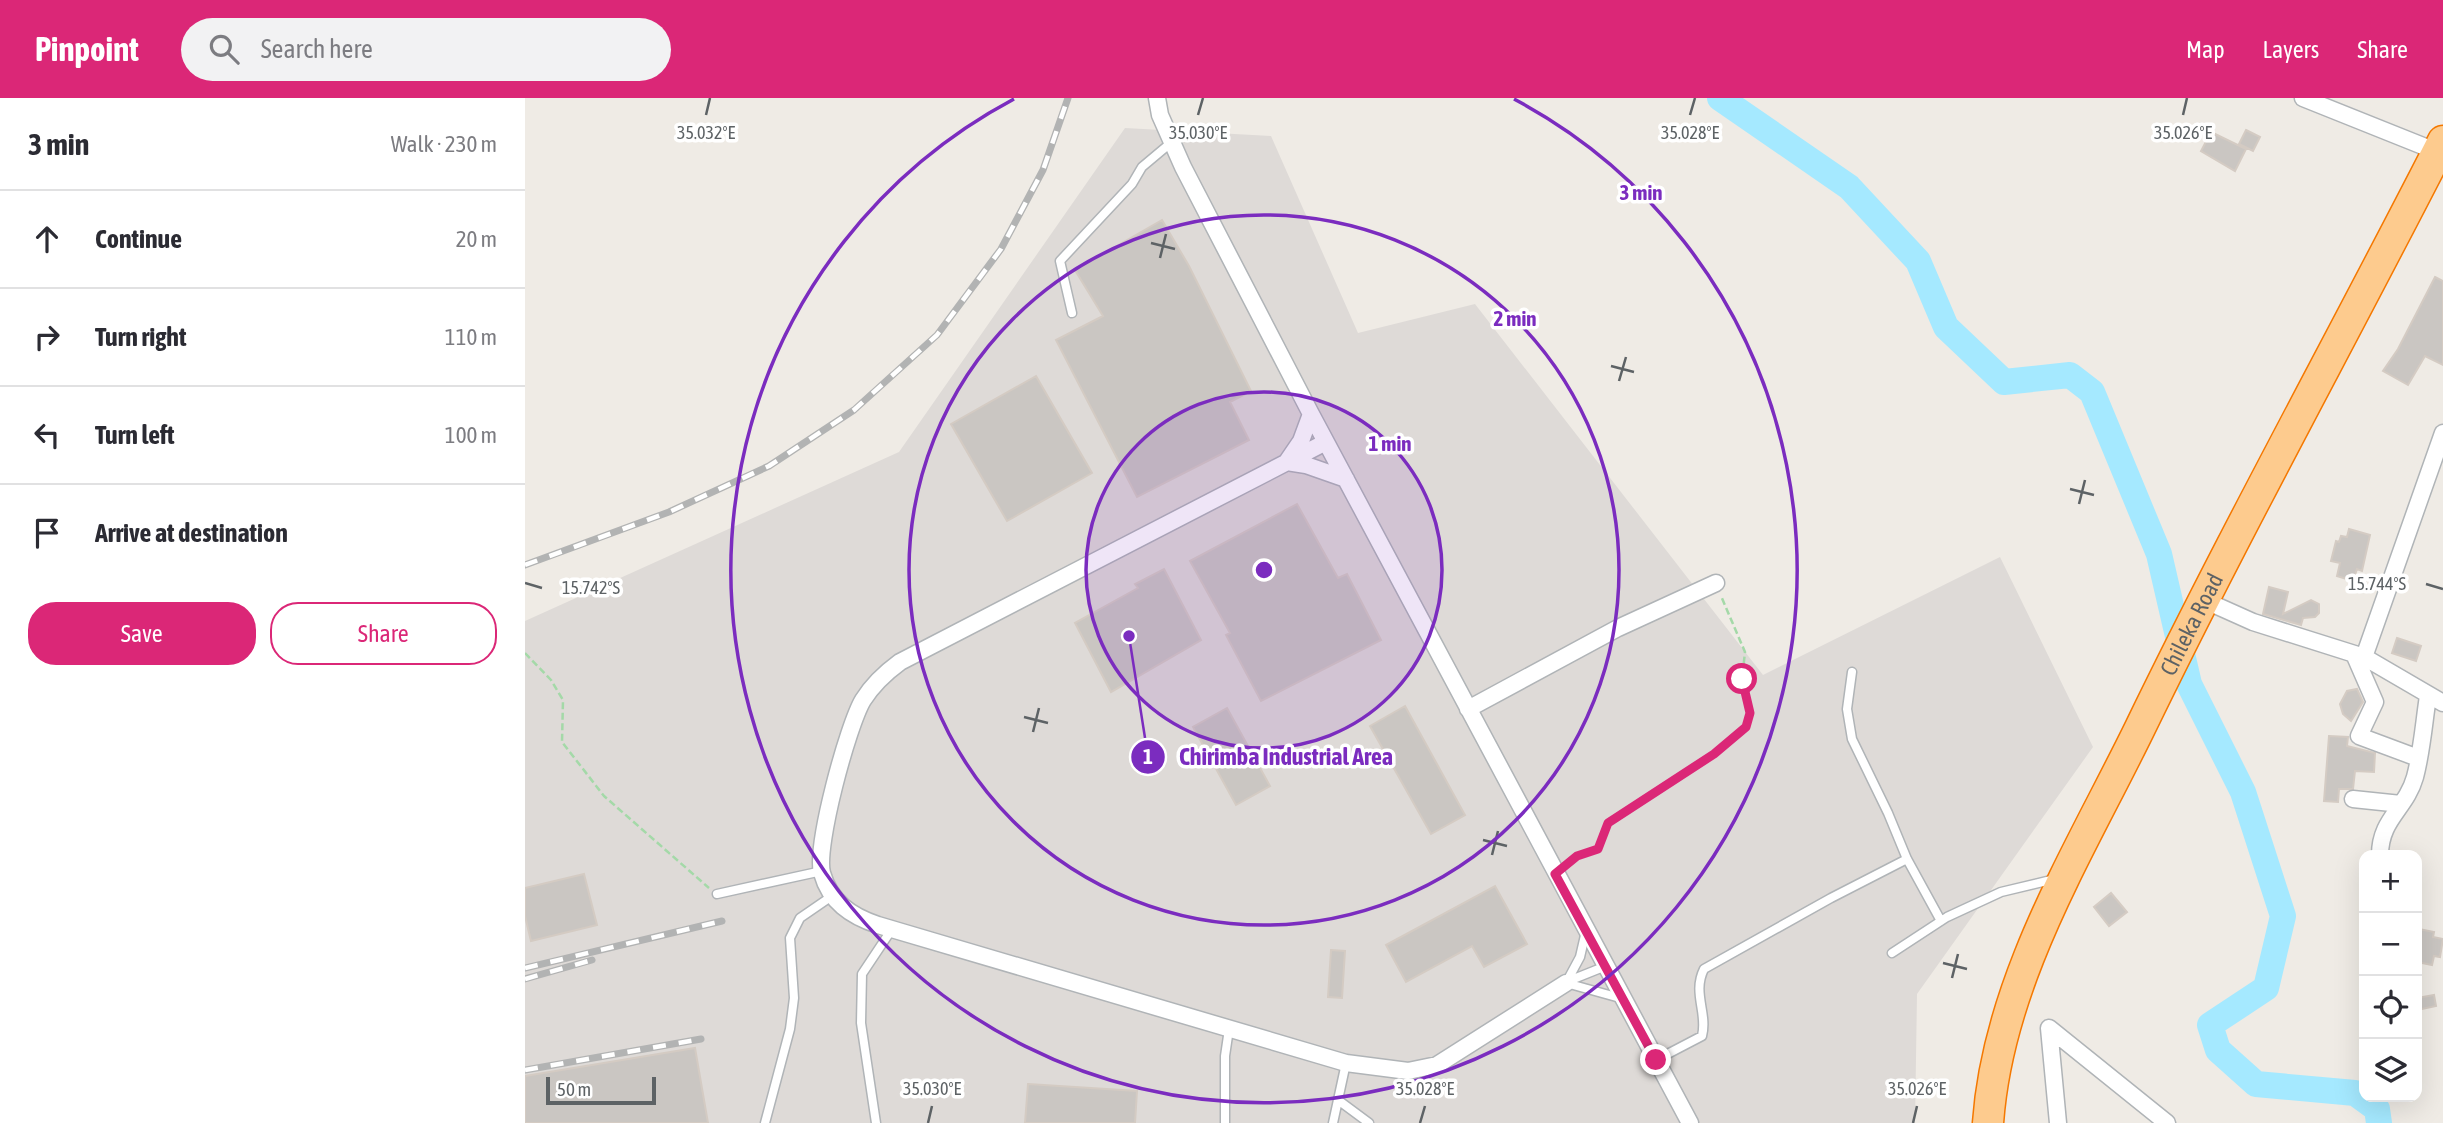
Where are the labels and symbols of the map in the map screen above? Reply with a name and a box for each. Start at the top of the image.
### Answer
text: 35.032°E [677,122,735,143]
text: 35.030°E [1169,122,1227,143]
text: 35.028°E [1661,122,1719,143]
text: 35.026°E [2154,122,2212,143]
text: 3 min [1620,180,1662,204]
text: 2 min [1494,306,1536,330]
text: 1 min [1369,431,1411,455]
centre of rings [1252,558,1276,582]
street label: Chileka Road [2155,569,2228,680]
text: 15.744°S [2348,573,2406,594]
text: 15.742°S [562,577,620,598]
route start [1726,663,1757,694]
callout: Chirimba Industrial Area [1130,735,1407,780]
text: Chirimba Industrial Area [1179,743,1393,770]
text: 1 [1143,744,1153,768]
route end [1640,1044,1671,1075]
scale bar [546,1074,656,1106]
text: 35.030°E [903,1078,961,1099]
text: 35.028°E [1396,1078,1454,1099]
text: 35.026°E [1888,1078,1946,1099]

